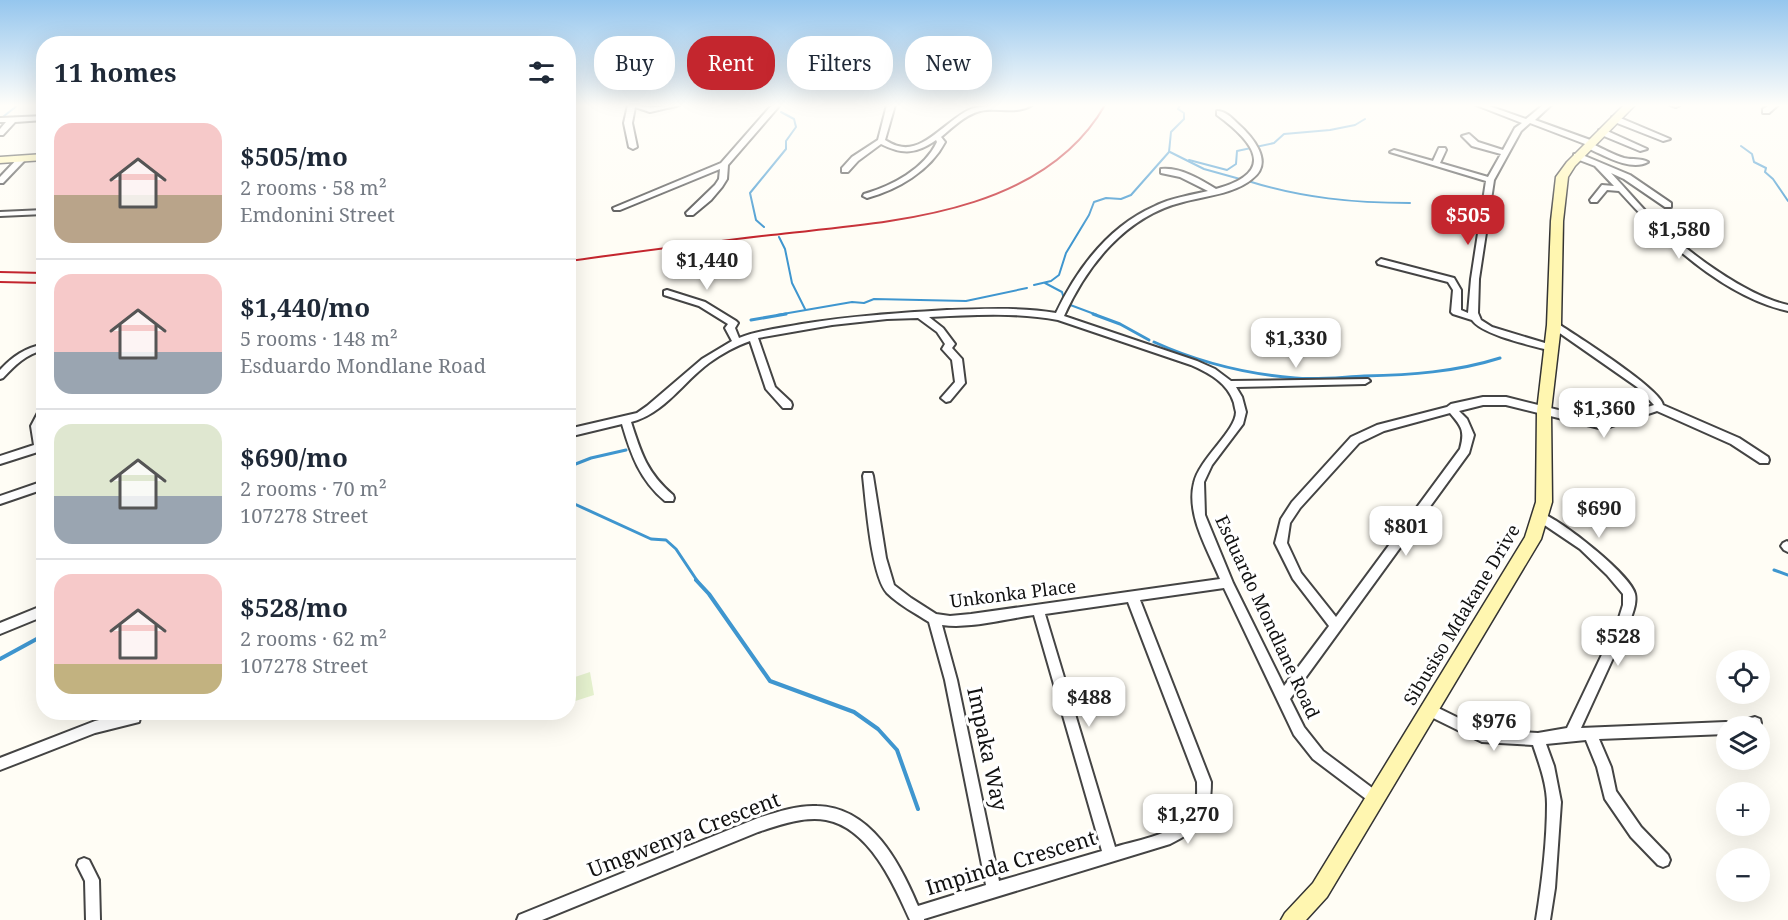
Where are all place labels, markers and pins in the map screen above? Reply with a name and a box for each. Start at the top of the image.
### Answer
pin: $505 [1432,195,1504,246]
pin: $1,580 [1630,209,1728,260]
pin: $1,440 [658,240,756,291]
pin: $1,330 [1247,318,1345,369]
pin: $1,360 [1555,388,1653,439]
pin: $690 [1563,488,1635,539]
pin: $801 [1370,506,1442,557]
pin: $528 [1582,616,1654,667]
pin: $488 [1053,677,1125,728]
pin: $976 [1458,701,1530,752]
pin: $1,270 [1139,794,1237,845]

